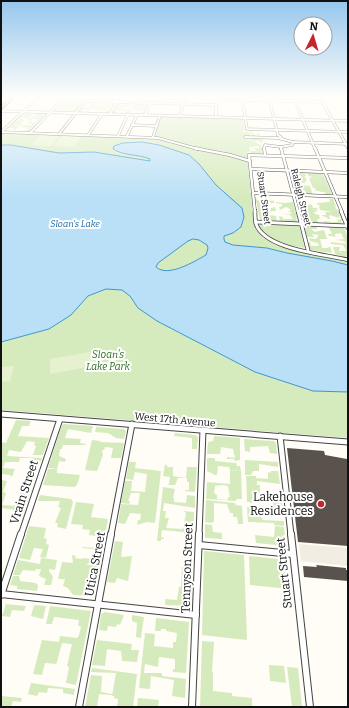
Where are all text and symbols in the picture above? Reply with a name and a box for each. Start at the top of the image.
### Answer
north arrow [293,16,333,56]
text: N [309,20,319,33]
street label: Raleigh Street [289,167,313,227]
street label: Stuart Street [255,171,273,226]
water label: Sloan's Lake [50,219,100,229]
park label: Sloan's Lake Park [86,349,131,373]
street label: West 17th Avenue [134,410,216,430]
street label: Vrain Street [7,457,41,526]
place label: Lakehouse Residences [250,490,313,518]
marker: Lakehouse Residences [316,499,326,509]
street label: Tennyson Street [178,522,196,613]
street label: Utica Street [82,530,108,598]
street label: Stuart Street [273,536,295,609]

